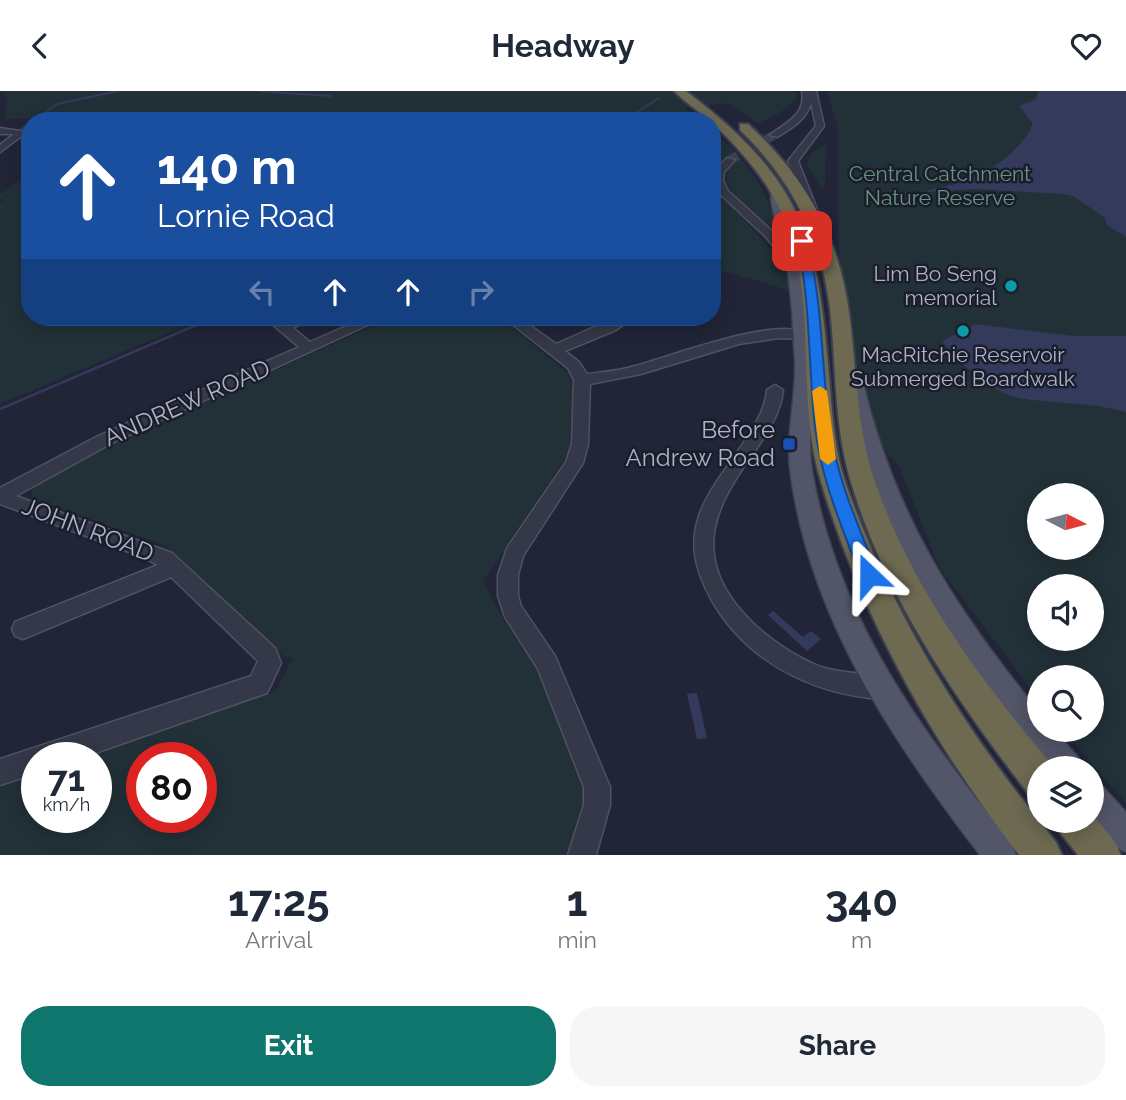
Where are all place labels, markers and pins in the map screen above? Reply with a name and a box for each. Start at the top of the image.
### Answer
pin [772,211,832,271]
place label: Lim Bo Seng memorial [873,261,997,310]
marker: Lim Bo Seng memorial [1003,278,1019,294]
marker: MacRitchie Reservoir Submerged Boardwalk [955,323,971,339]
place label: MacRitchie Reservoir Submerged Boardwalk [851,342,1075,391]
place label: Before Andrew Road [626,415,775,472]
marker: Before Andrew Road [781,436,797,452]

